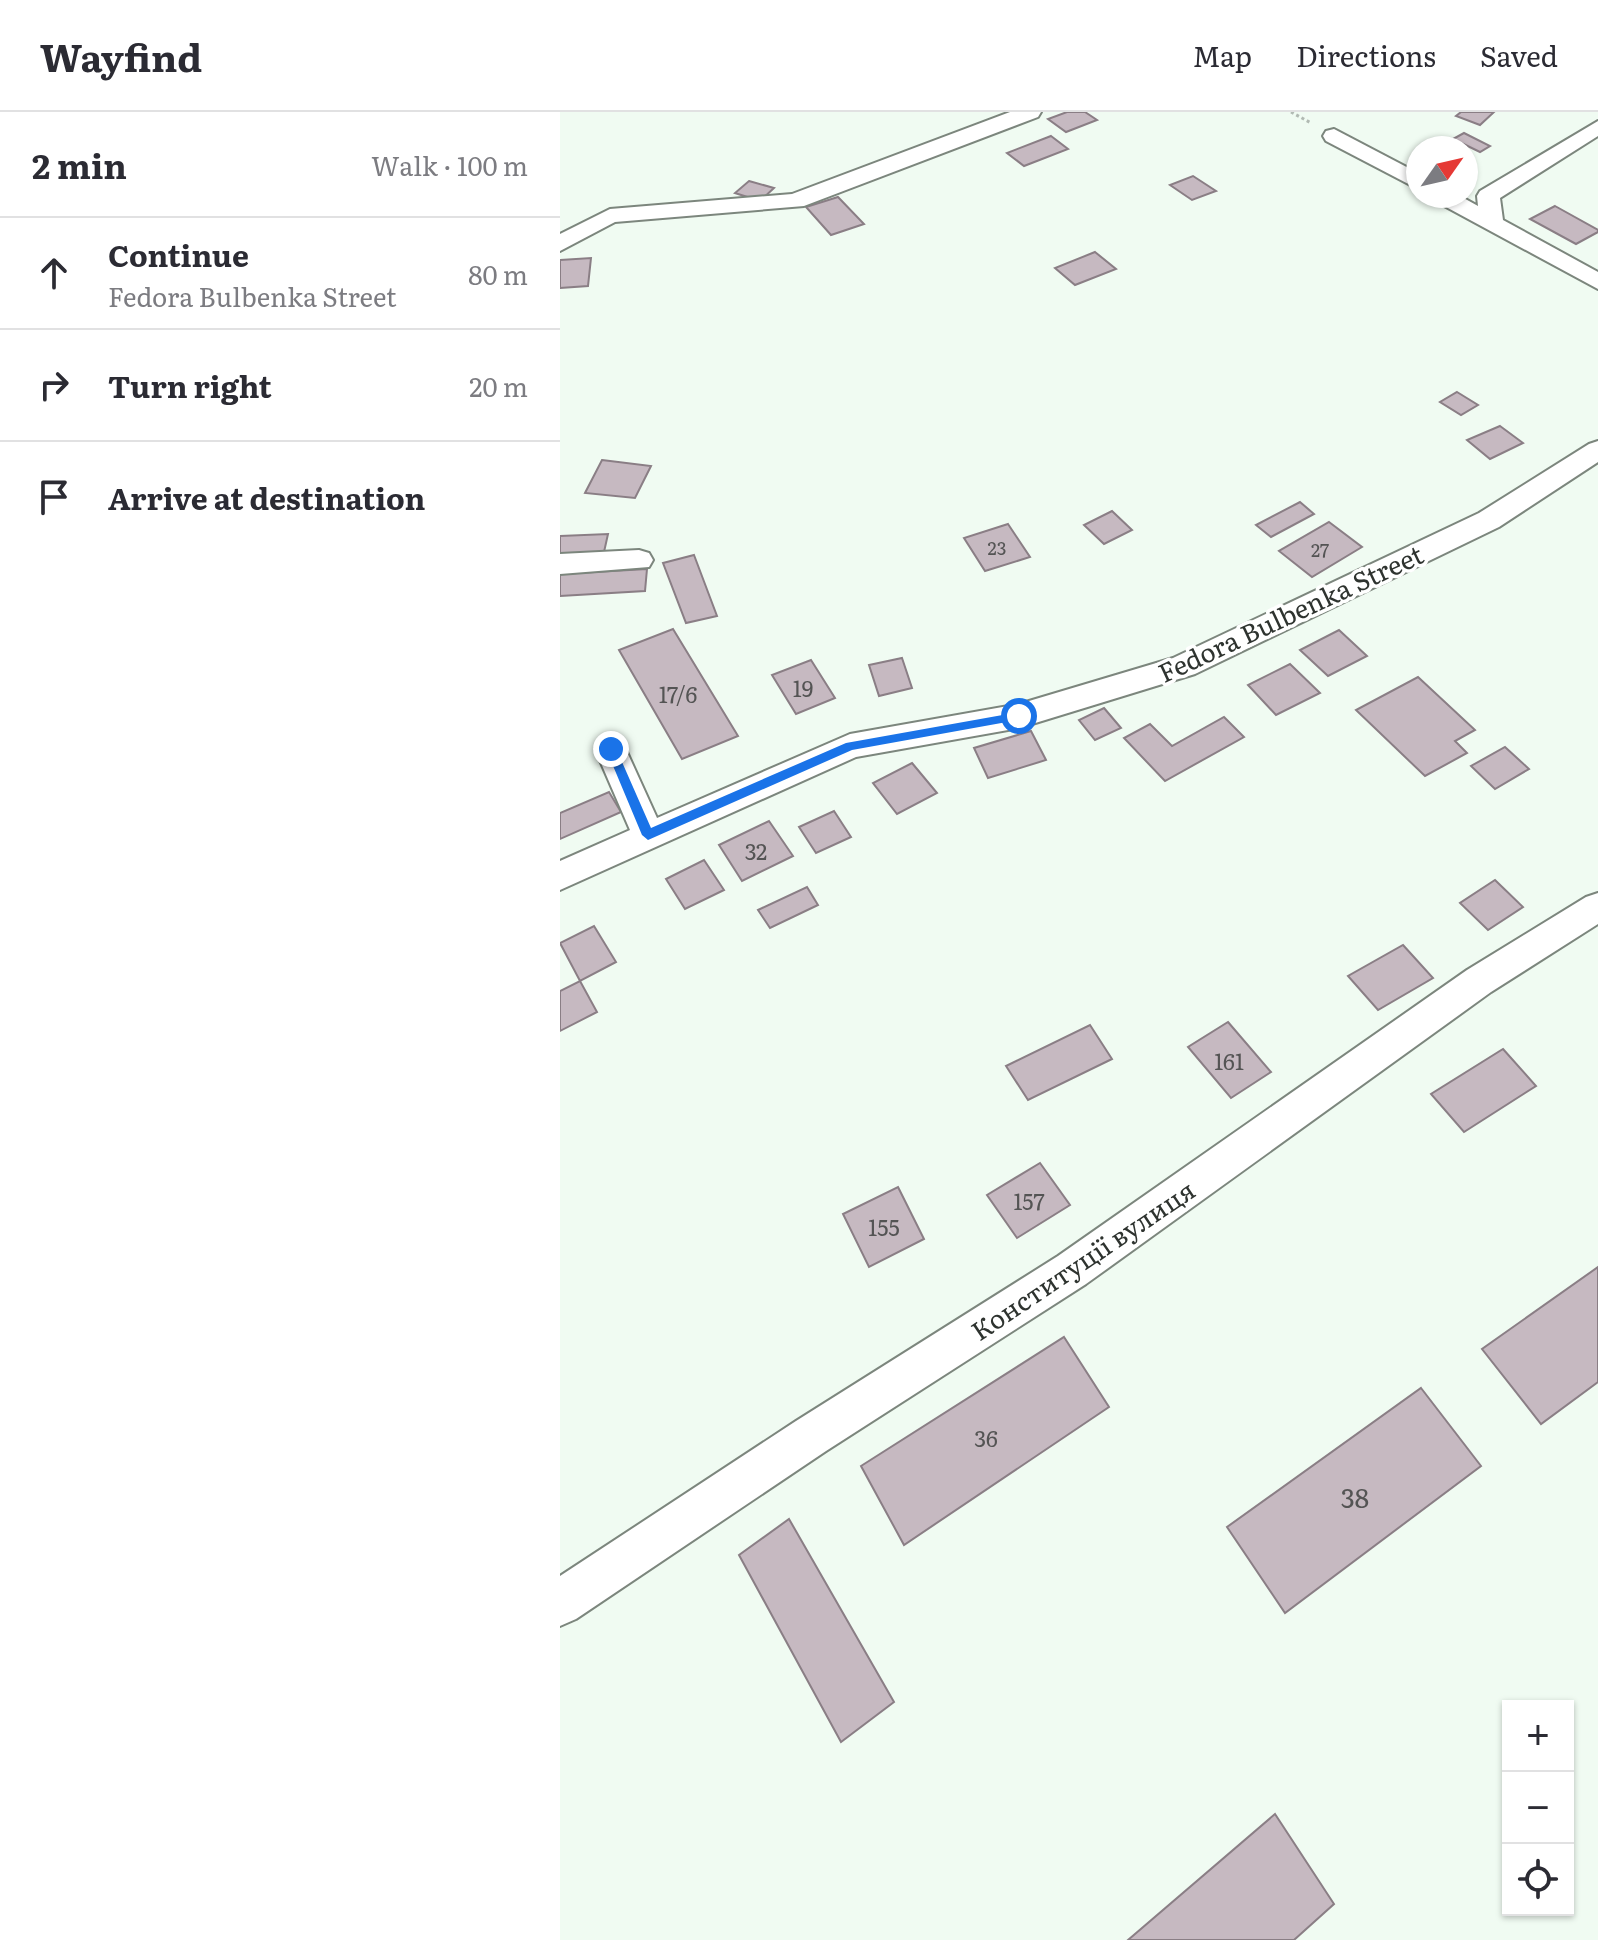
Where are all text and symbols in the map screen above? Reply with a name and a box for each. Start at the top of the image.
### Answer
text: Wayfind [40,27,202,84]
text: Map [1193,34,1252,76]
text: Directions [1296,34,1436,76]
text: Saved [1480,34,1558,76]
north arrow [1406,136,1478,208]
text: 2 min [32,139,127,189]
text: Walk · 100 m [371,145,528,184]
text: Continue [108,232,249,276]
icon: ahead [32,251,76,295]
text: 80 m [468,254,528,293]
text: Fedora Bulbenka Street [108,276,397,315]
icon: right [32,363,76,407]
text: Turn right [108,363,272,407]
text: 20 m [469,366,528,405]
icon: arrive [32,475,76,519]
text: Arrive at destination [108,475,425,519]
street label: Fedora Bulbenka Street [1151,533,1429,691]
house number: 23 [988,534,1006,561]
house number: 27 [1311,536,1329,563]
house number: 19 [793,671,813,704]
house number: 17/6 [659,677,697,710]
route start [1001,698,1037,734]
route end [593,731,629,767]
house number: 32 [745,834,767,867]
house number: 161 [1214,1044,1244,1077]
street label: Конституції вулиця [962,1169,1202,1349]
house number: 157 [1013,1184,1045,1217]
house number: 155 [868,1210,900,1243]
house number: 36 [974,1421,998,1454]
house number: 38 [1341,1477,1369,1516]
map controls [1502,1700,1574,1916]
button: + [1502,1700,1574,1772]
button: − [1502,1772,1574,1844]
button: locate [1502,1844,1574,1916]

